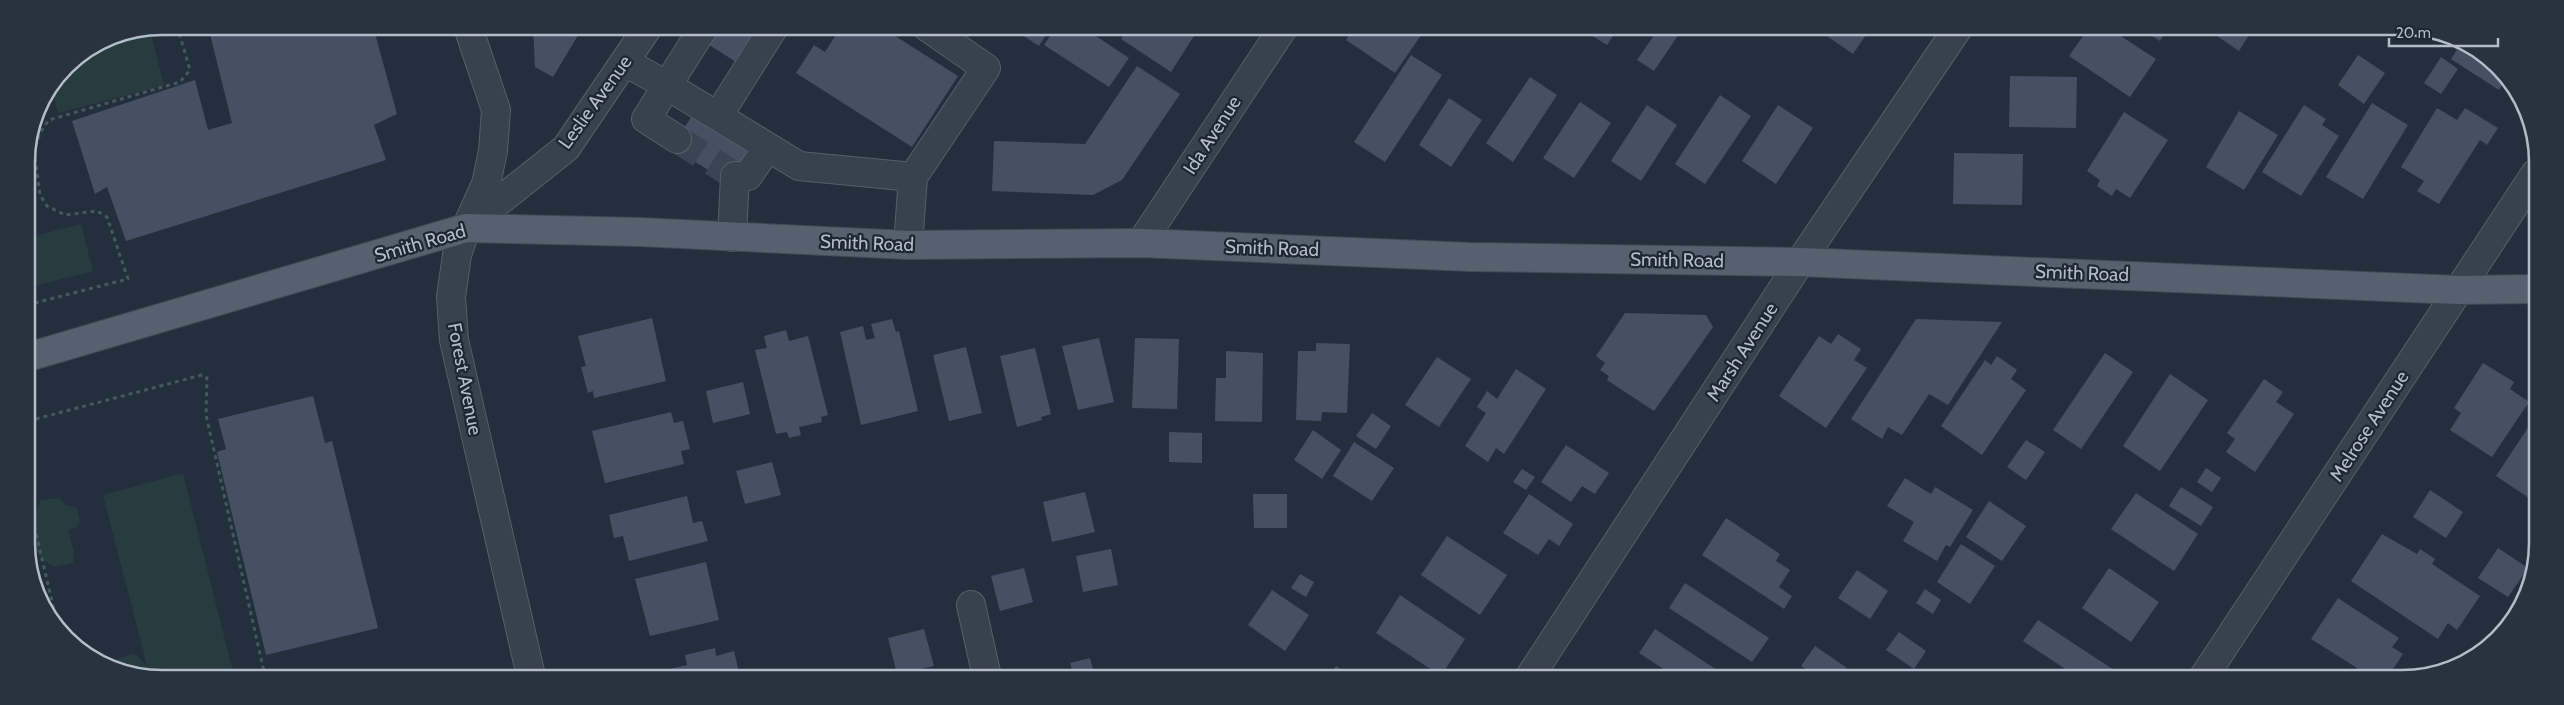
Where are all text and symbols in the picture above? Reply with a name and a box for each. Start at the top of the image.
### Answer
scale bar [2389,15,2498,47]
text: 20 m [2396,24,2431,42]
street label: Leslie Avenue [553,51,637,153]
street label: Ida Avenue [1178,91,1246,178]
street label: Smith Road [372,219,468,267]
street label: Smith Road [820,230,914,256]
street label: Smith Road [1225,235,1319,261]
street label: Smith Road [1630,248,1724,272]
street label: Smith Road [2035,260,2129,286]
street label: Marsh Avenue [1702,298,1783,406]
street label: Forest Avenue [443,321,487,437]
street label: Melrose Avenue [2325,366,2414,486]

